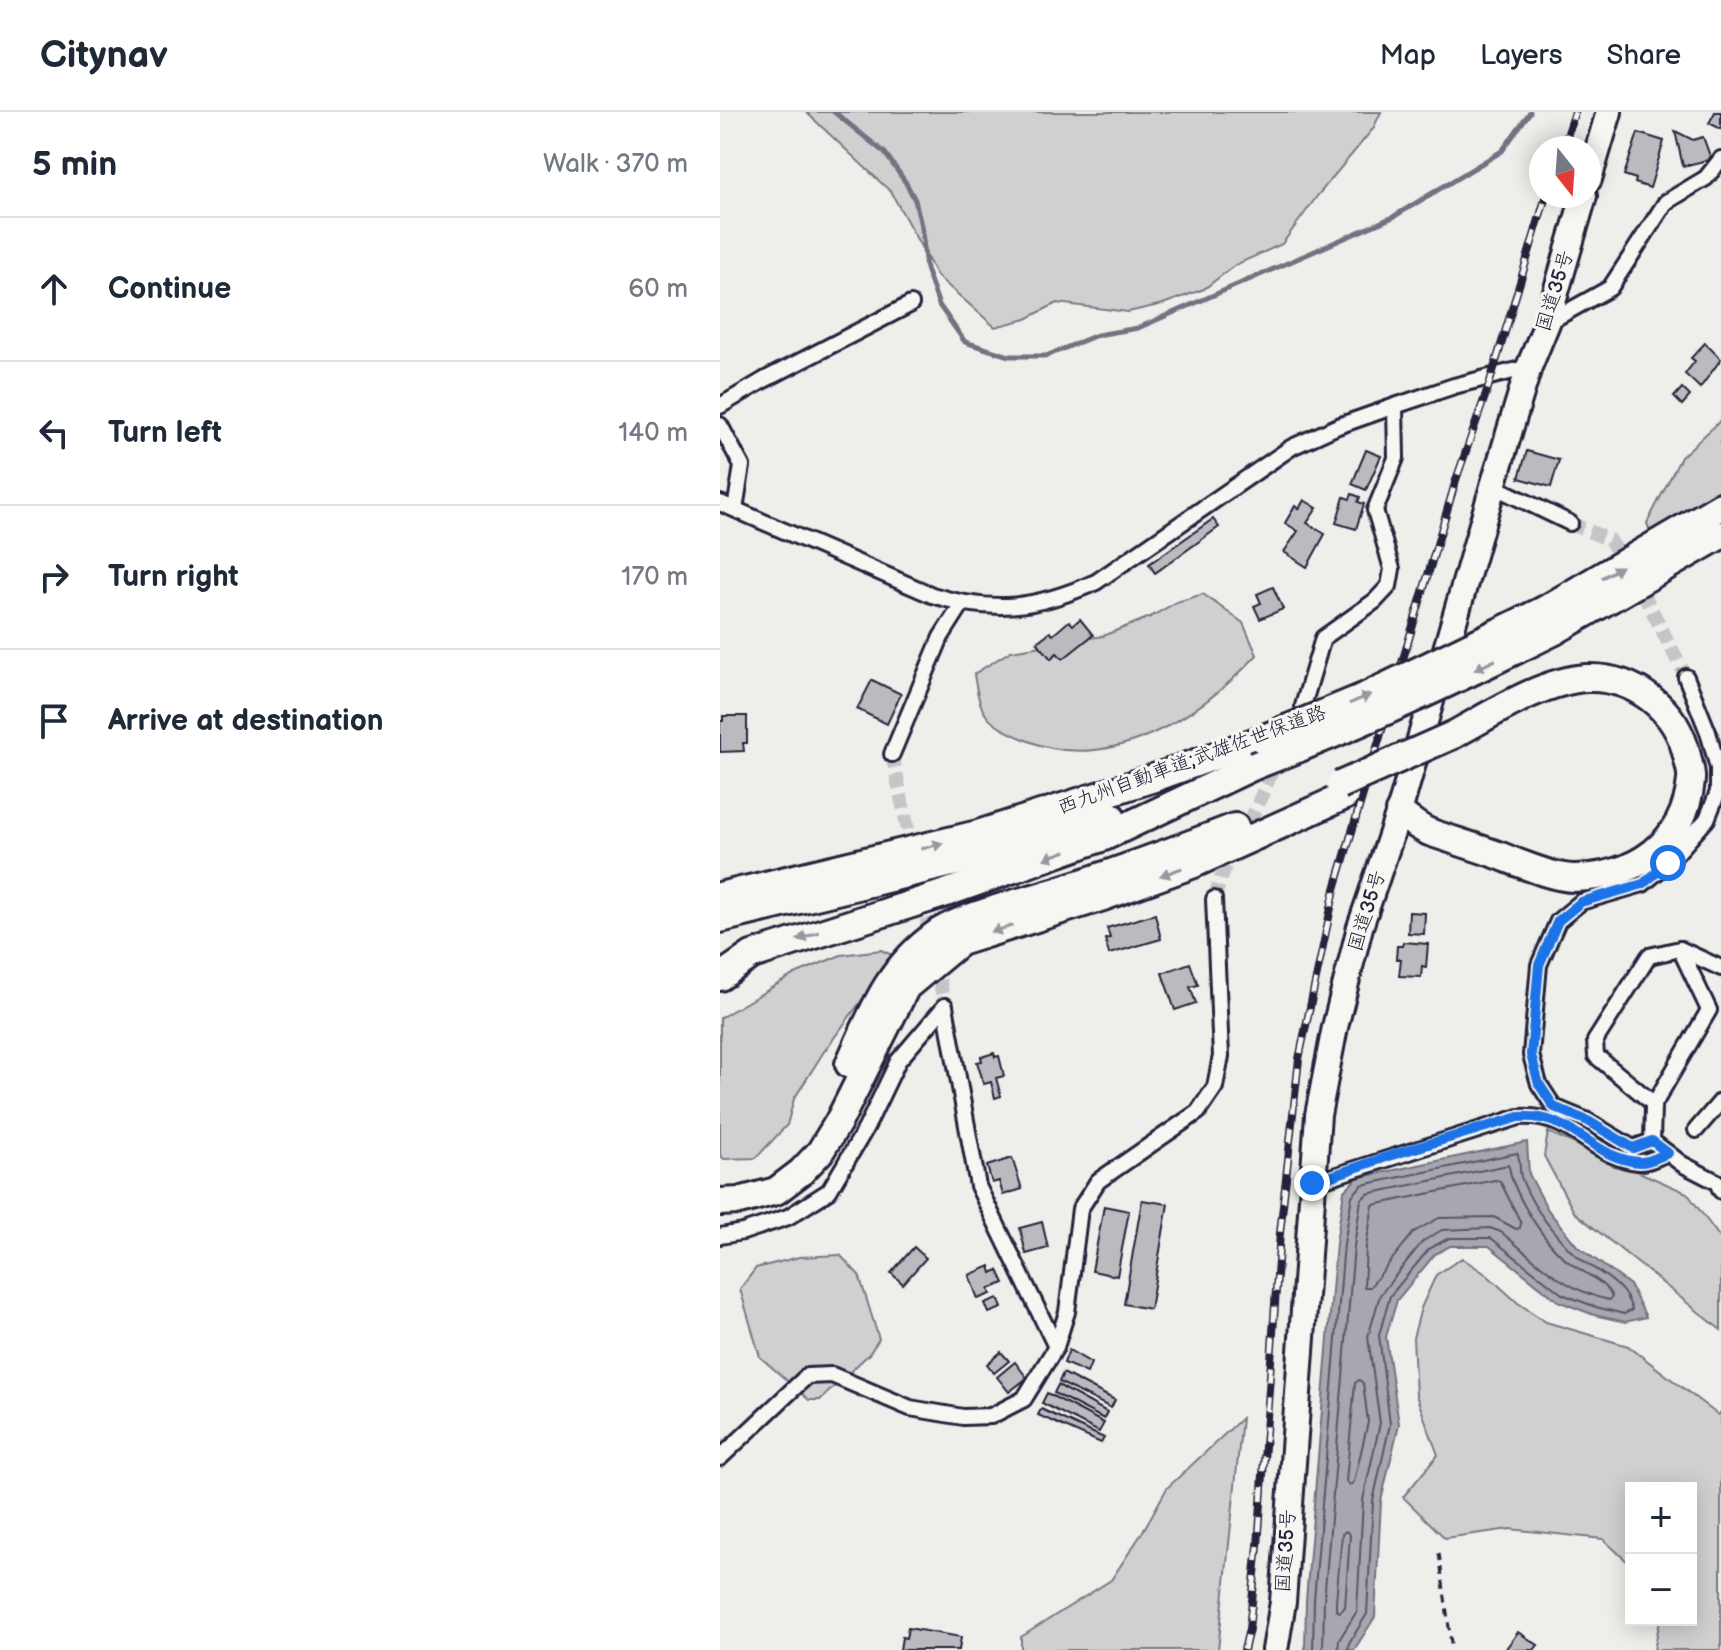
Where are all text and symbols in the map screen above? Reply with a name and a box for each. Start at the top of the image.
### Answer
text: Citynav [40,33,167,78]
text: Map [1380,39,1436,72]
text: Layers [1480,39,1563,72]
text: Share [1607,39,1681,72]
north arrow [1529,136,1601,208]
text: 5 min [32,144,117,185]
text: Walk · 370 m [543,149,688,180]
street label: 国道35号 [1531,247,1579,335]
icon: ahead [32,267,76,311]
text: Continue [108,271,231,307]
text: 60 m [628,274,688,305]
icon: left [32,411,76,455]
text: Turn left [108,415,222,451]
text: 140 m [618,418,688,449]
icon: right [32,555,76,599]
text: Turn right [108,559,239,595]
text: 170 m [621,562,688,593]
one-way arrow [1600,565,1623,579]
one-way arrow [1473,659,1496,672]
one-way arrow [1348,692,1372,705]
icon: arrive [32,699,76,743]
street label: 西九州自動車道;武雄佐世保道路 [1054,700,1330,820]
text: Arrive at destination [108,703,384,739]
one-way arrow [920,839,945,851]
route start [1650,845,1686,881]
one-way arrow [1043,849,1067,862]
one-way arrow [1159,866,1183,879]
street label: 国道35号 [1343,867,1391,955]
one-way arrow [990,923,1014,936]
one-way arrow [796,931,820,943]
route end [1294,1165,1330,1201]
map controls [1625,1482,1697,1626]
button: + [1625,1482,1697,1554]
street label: 国道35号 [1271,1508,1301,1594]
button: − [1625,1554,1697,1626]

